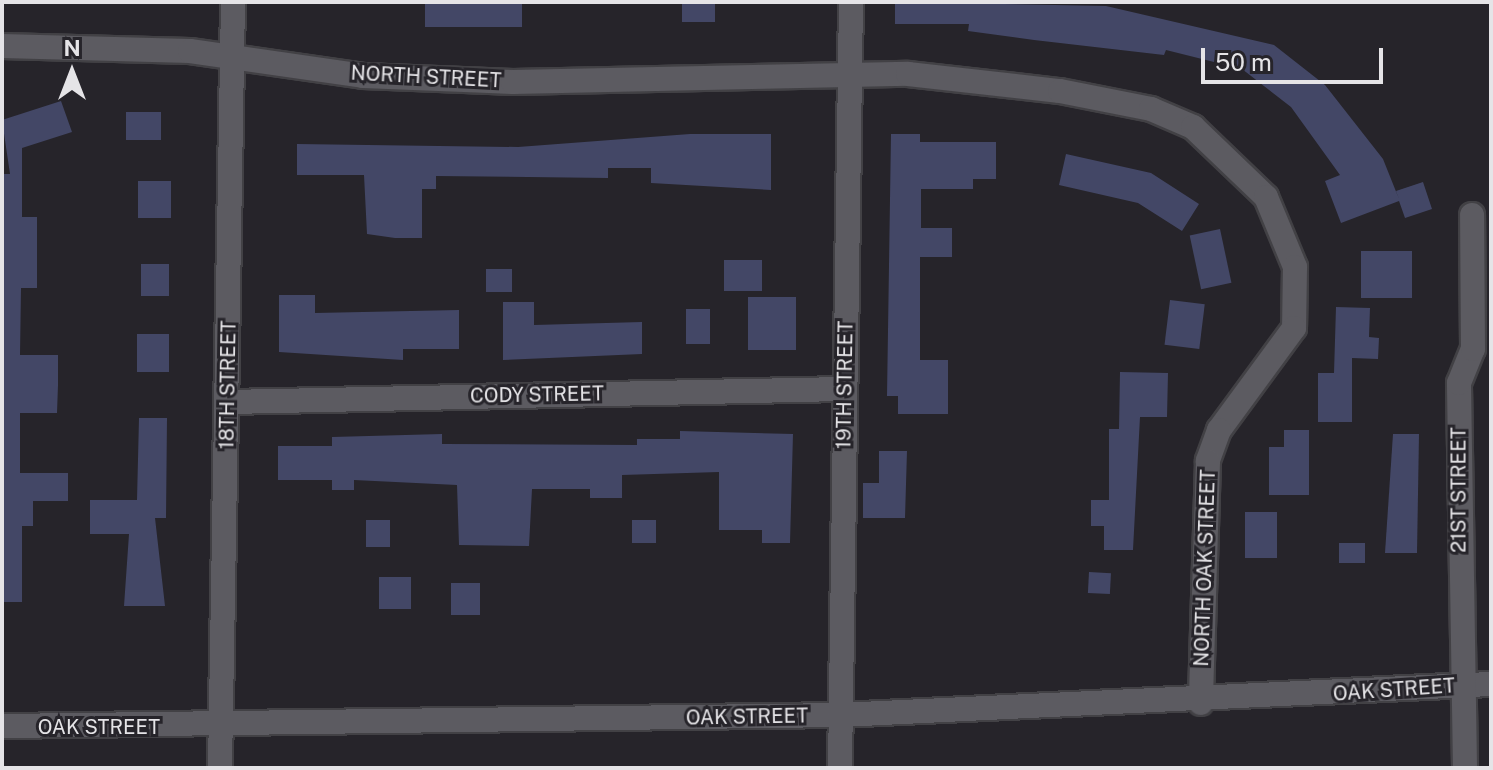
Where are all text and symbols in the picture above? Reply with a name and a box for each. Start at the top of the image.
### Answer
north arrow [32,32,112,112]
scale bar [1205,32,1387,82]
text: N [63,35,81,61]
text: 50 m [1215,48,1272,76]
street label: NORTH STREET [350,61,502,93]
street label: 18TH STREET [215,320,241,450]
street label: 19TH STREET [832,321,858,449]
street label: CODY STREET [470,382,604,408]
street label: 21ST STREET [1447,427,1471,553]
street label: NORTH OAK STREET [1190,469,1220,667]
street label: OAK STREET [1332,674,1456,706]
street label: OAK STREET [686,704,808,730]
street label: OAK STREET [38,715,160,739]

